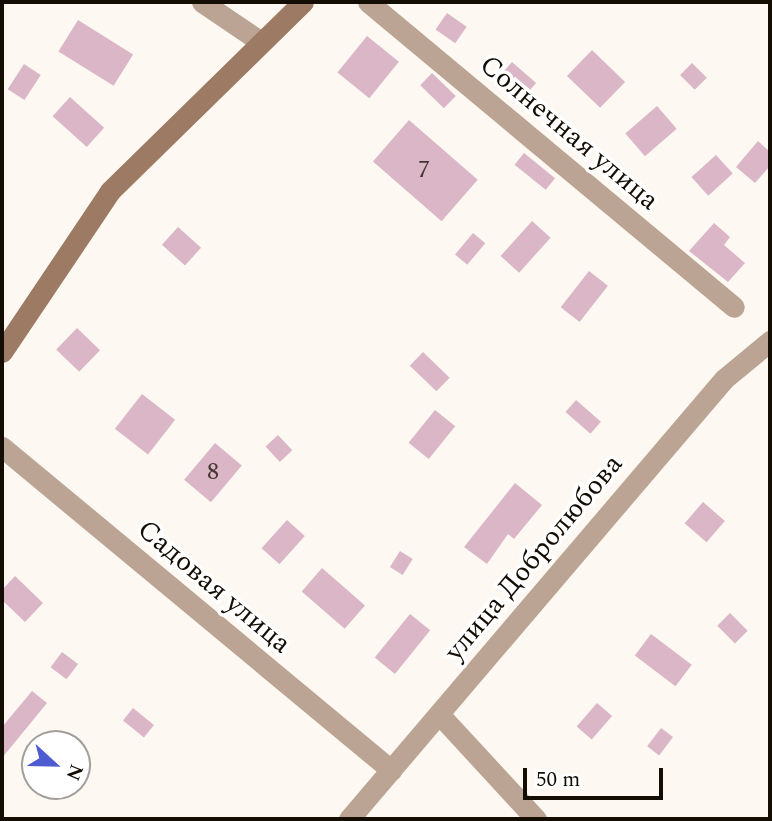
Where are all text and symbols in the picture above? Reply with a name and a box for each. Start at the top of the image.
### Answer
street label: Солнечная улица [473,48,665,218]
house number: 7 [418,157,430,185]
street label: улица Добролюбова [438,448,630,668]
house number: 8 [207,459,219,487]
street label: Садовая улица [130,513,298,661]
north arrow [21,730,91,800]
scale bar [527,754,667,798]
text: N [58,760,90,785]
text: 50 m [536,764,580,796]

